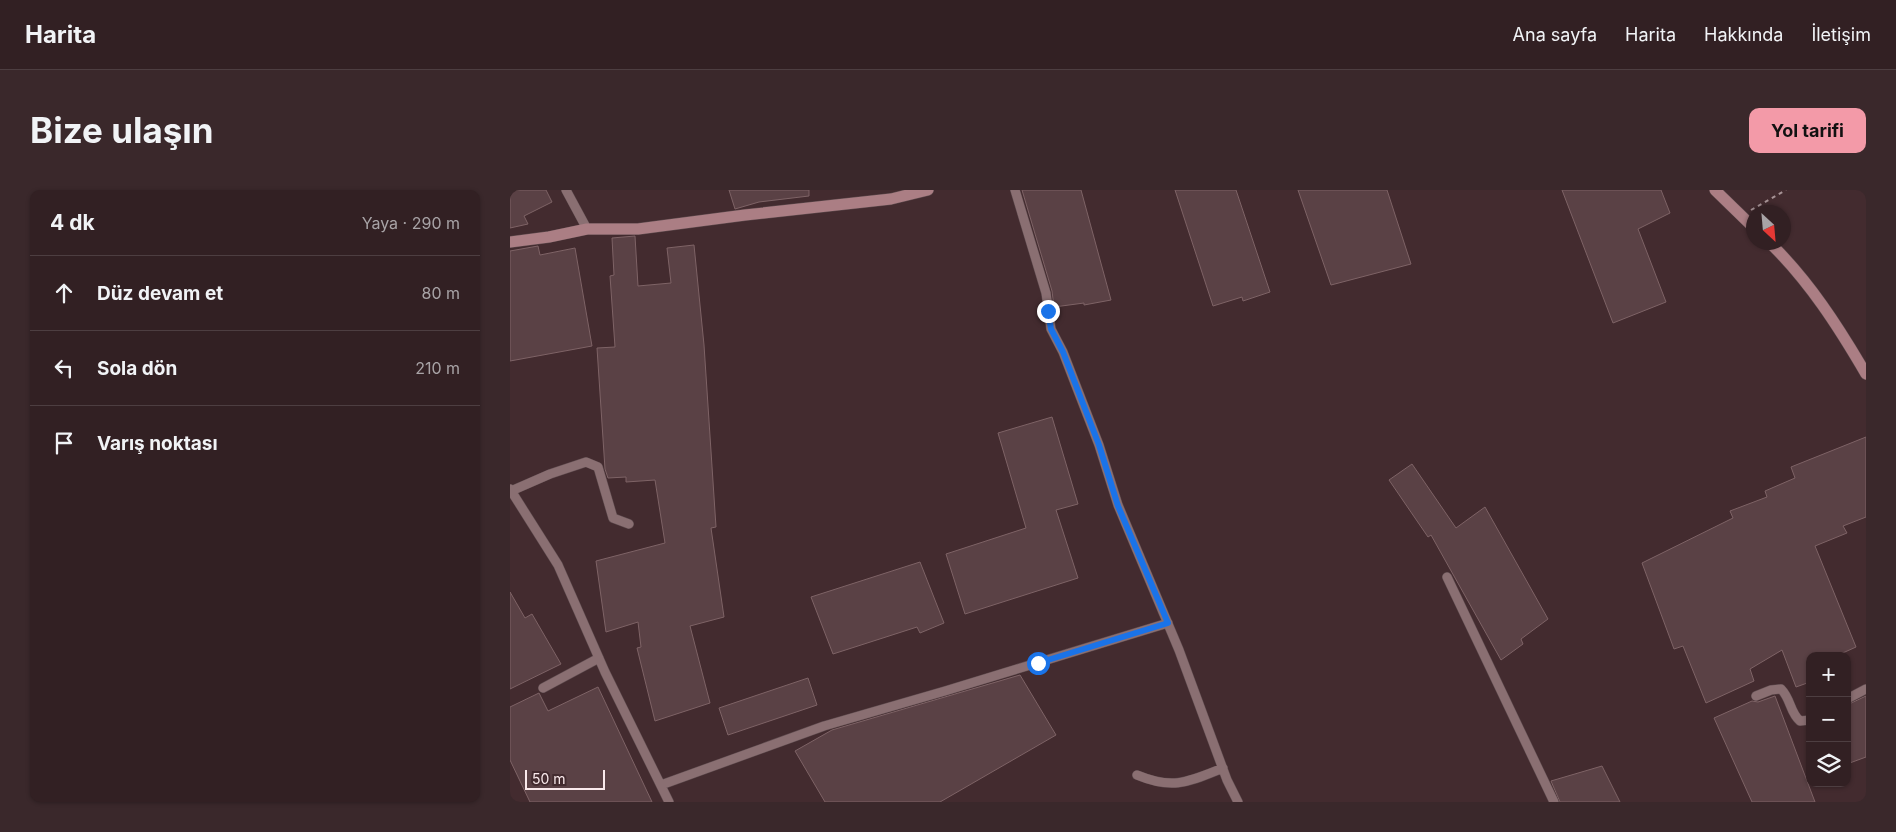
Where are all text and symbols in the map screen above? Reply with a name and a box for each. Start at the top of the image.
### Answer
text: Harita [25,20,96,49]
text: Ana sayfa [1513,24,1597,45]
text: Harita [1625,24,1676,45]
text: Hakkında [1704,24,1783,45]
text: İletişim [1811,24,1871,45]
button: Yol tarifi [1749,108,1866,153]
text: Bize ulaşın [30,109,214,151]
north arrow [1746,205,1791,250]
text: 4 dk [50,210,95,235]
text: Yaya · 290 m [362,213,460,233]
icon: ahead [50,279,78,307]
text: Düz devam et [97,282,223,305]
text: 80 m [421,283,460,303]
route end [1037,300,1060,323]
icon: left [50,354,78,382]
text: Sola dön [97,357,177,380]
text: 210 m [415,358,460,378]
icon: arrive [50,429,78,457]
text: Varış noktası [97,432,218,455]
route start [1027,652,1050,675]
map controls [1806,652,1851,787]
button: + [1806,652,1851,697]
button: − [1806,697,1851,742]
button: layers [1806,742,1851,787]
scale bar [525,767,605,790]
text: 50 m [532,770,566,787]

